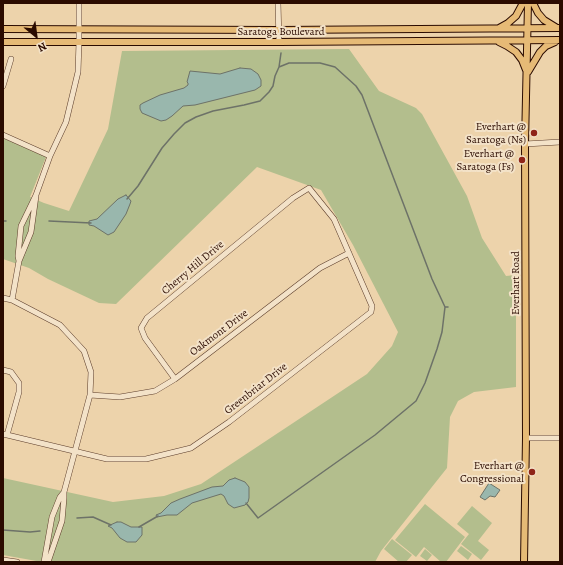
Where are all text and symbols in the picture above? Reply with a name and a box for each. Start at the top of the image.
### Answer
north arrow [16,16,56,56]
street label: Saratoga Boulevard [237,25,325,39]
text: N [35,38,49,55]
place label: Everhart @ Saratoga (Ns) [466,120,526,146]
marker: Everhart @ Saratoga (Ns) [529,128,539,138]
place label: Everhart @ Saratoga (Fs) [456,147,514,173]
marker: Everhart @ Saratoga (Fs) [517,155,527,165]
street label: Cherry Hill Drive [159,238,227,298]
street label: Everhart Road [509,251,523,315]
street label: Oakmont Drive [187,307,251,359]
street label: Greenbriar Drive [222,360,290,418]
place label: Everhart @ Congressional [460,459,524,485]
marker: Everhart @ Congressional [527,467,537,477]

